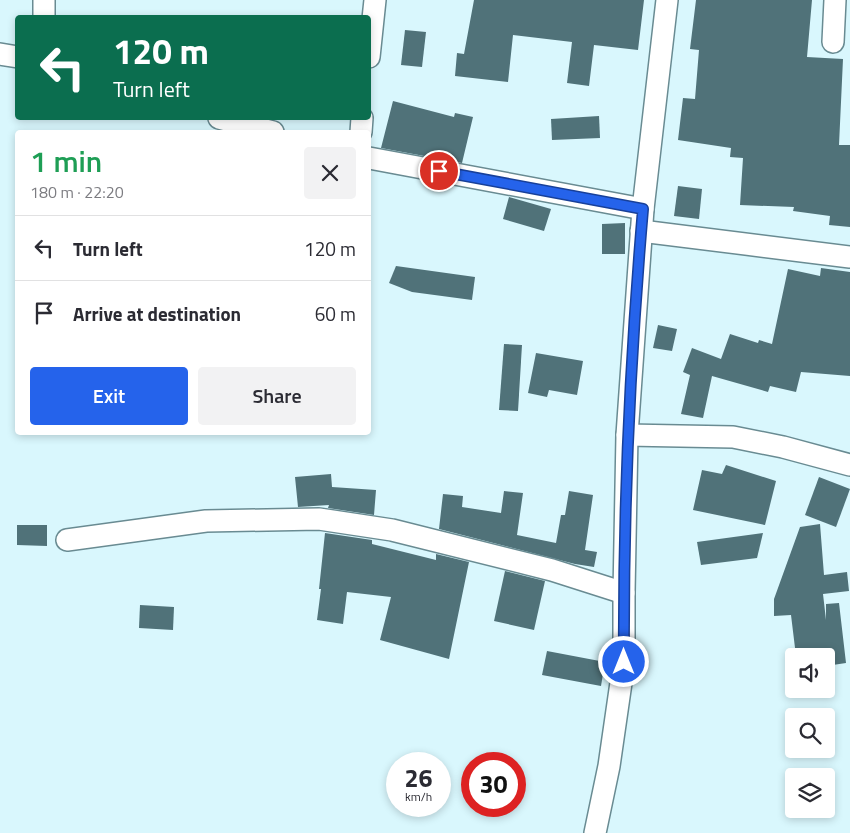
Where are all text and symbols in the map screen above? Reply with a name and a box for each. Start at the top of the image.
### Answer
text: 120 m [113,24,209,78]
icon: left [30,35,95,100]
text: Turn left [113,72,190,106]
text: 1 min [30,138,102,184]
button: close [304,147,356,199]
pin [418,150,460,192]
icon: arrive [425,157,453,185]
text: 180 m · 22:20 [30,180,124,204]
icon: left [30,234,58,262]
text: Turn left [73,234,143,263]
text: 120 m [304,234,356,263]
icon: arrive [30,299,58,327]
text: Arrive at destination [73,299,241,328]
text: 60 m [315,299,356,328]
button: Exit [30,367,188,425]
button: Share [198,367,356,425]
position arrow [597,635,649,687]
map controls [785,648,835,818]
button: sound [785,648,835,698]
button: search [785,708,835,758]
speed limit sign: 30 [461,752,526,817]
text: 26 [404,759,433,797]
button: layers [785,768,835,818]
text: km/h [405,787,432,806]

